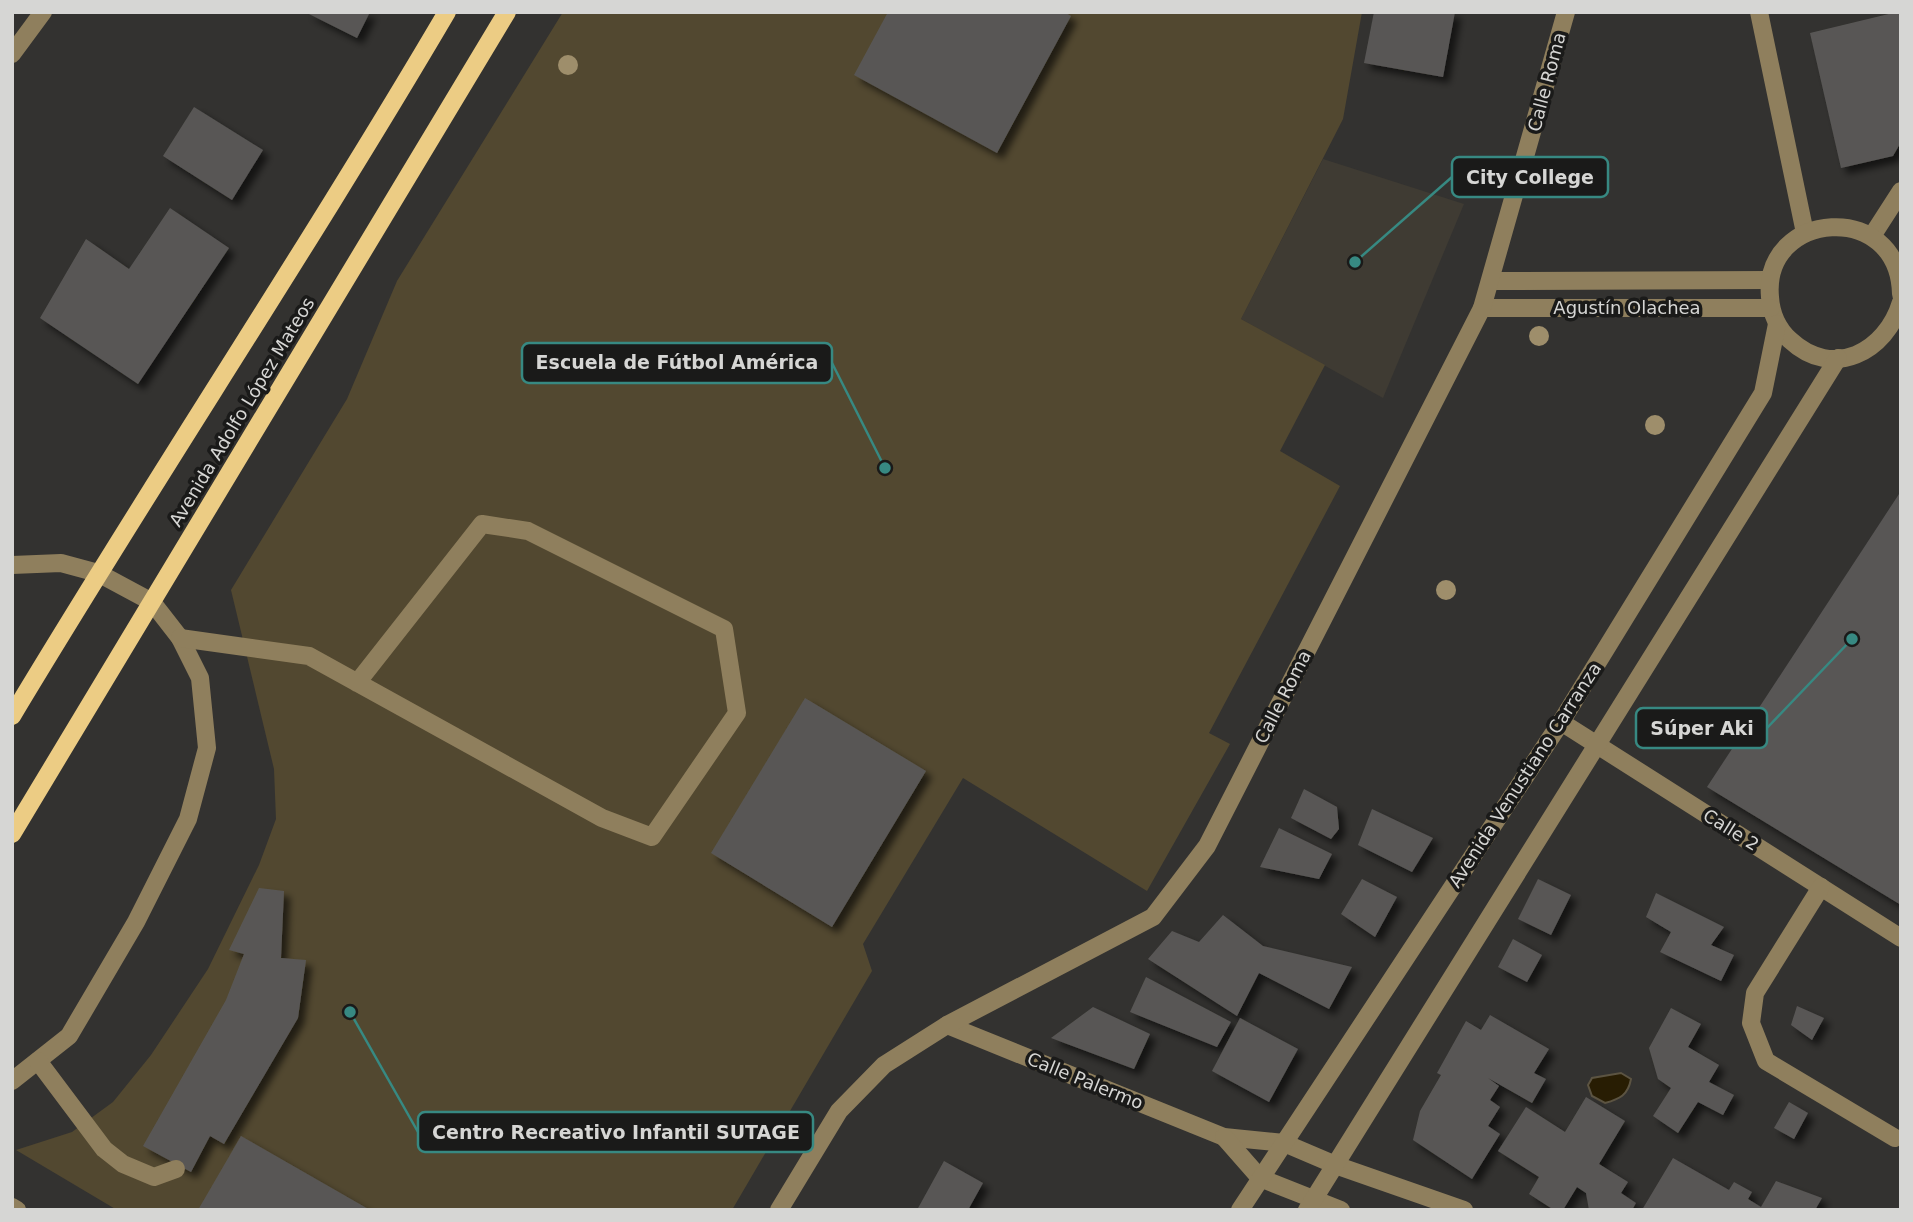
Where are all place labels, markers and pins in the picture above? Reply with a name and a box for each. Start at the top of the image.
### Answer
callout: City College [1452,157,1608,197]
callout: Escuela de Fútbol América [522,343,832,383]
callout: Súper Aki [1636,708,1767,748]
callout: Centro Recreativo Infantil SUTAGE [418,1112,813,1152]

